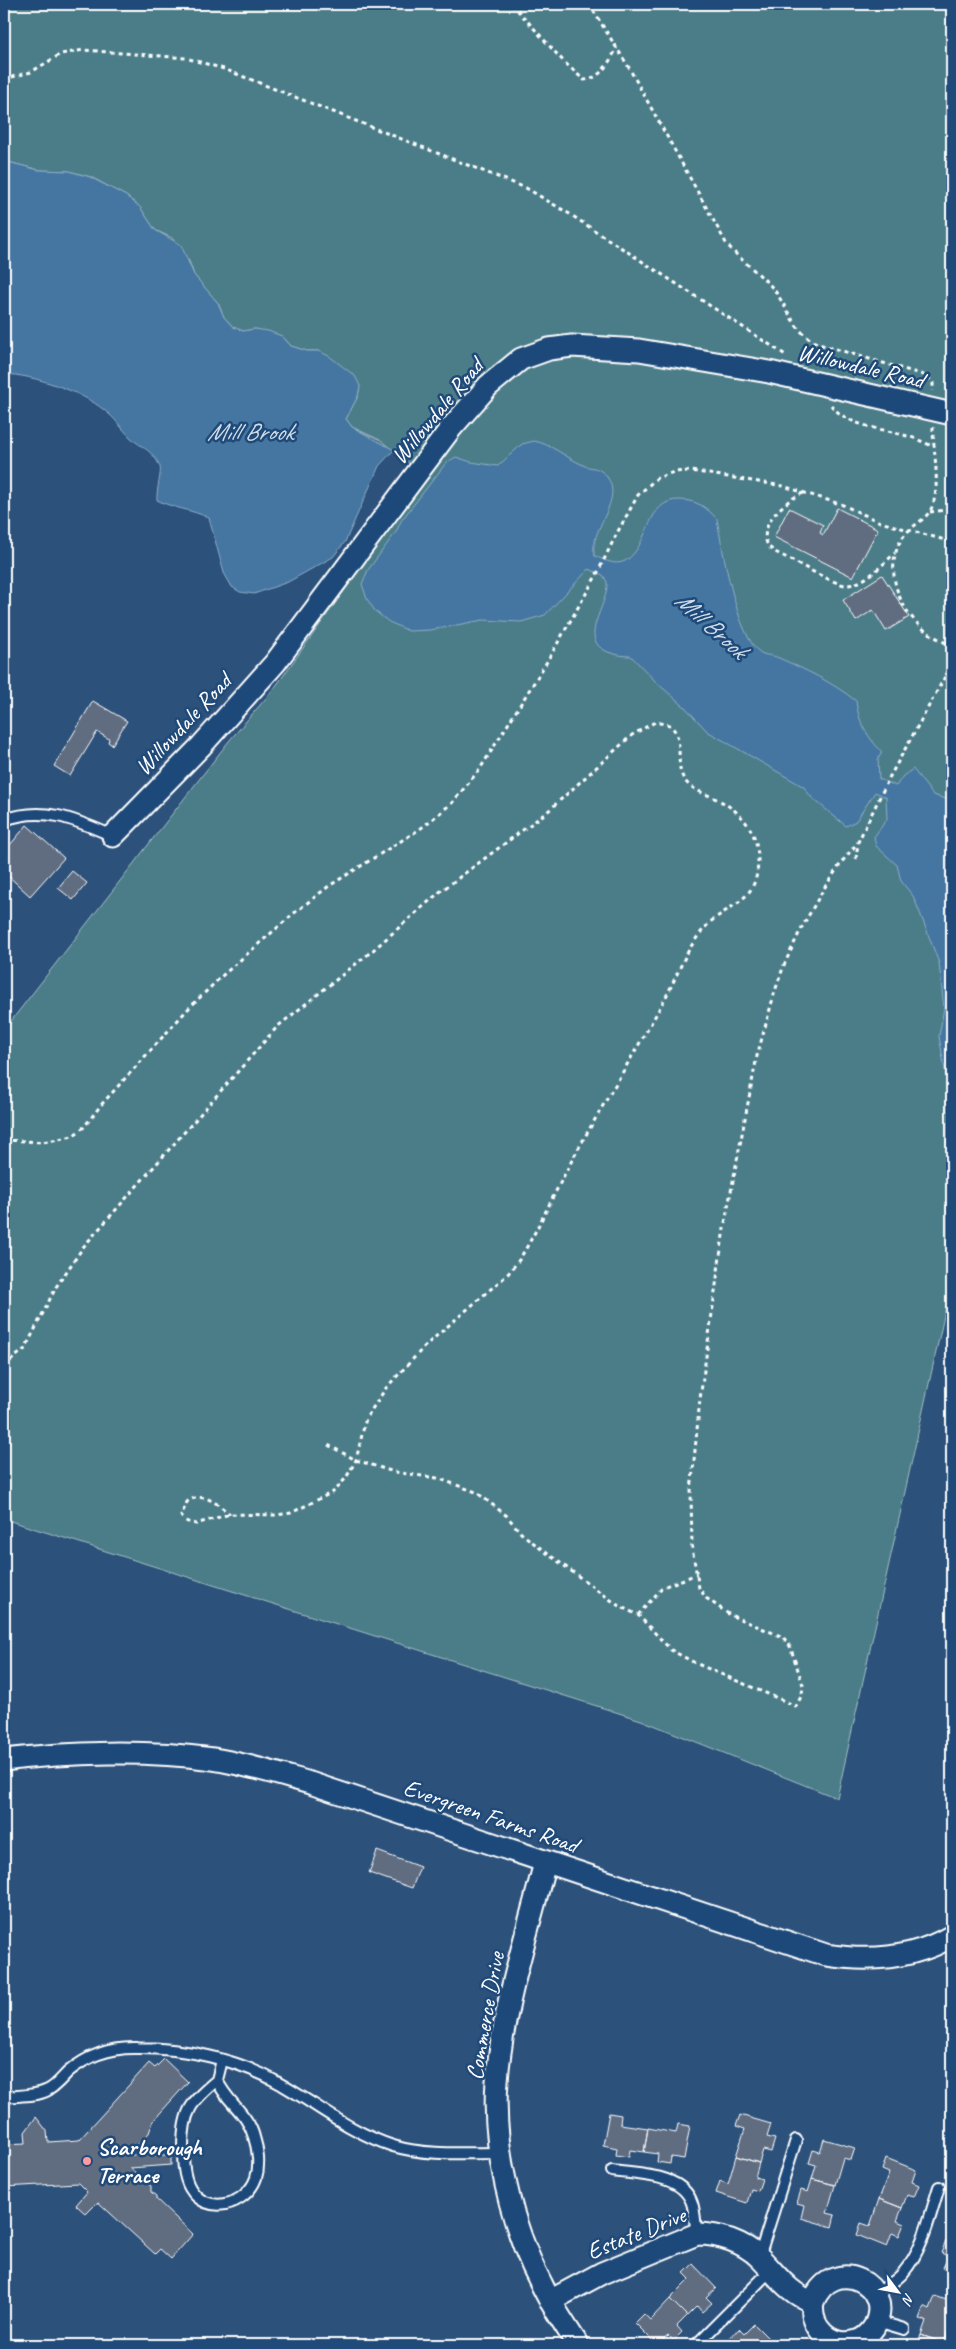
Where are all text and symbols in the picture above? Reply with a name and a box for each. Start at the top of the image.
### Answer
street label: Willowdale Road [795,337,931,396]
street label: Willowdale Road [384,349,492,470]
water label: Mill Brook [207,416,298,448]
water label: Mill Brook [668,584,757,669]
street label: Willowdale Road [128,664,240,781]
street label: Evergreen Farms Road [400,1772,586,1861]
street label: Commerce Drive [459,1948,511,2082]
place label: Scarborough Terrace [97,2132,203,2190]
marker: Scarborough Terrace [81,2155,93,2167]
street label: Estate Drive [582,2199,692,2266]
north arrow [874,2266,924,2316]
text: N [898,2290,918,2309]

